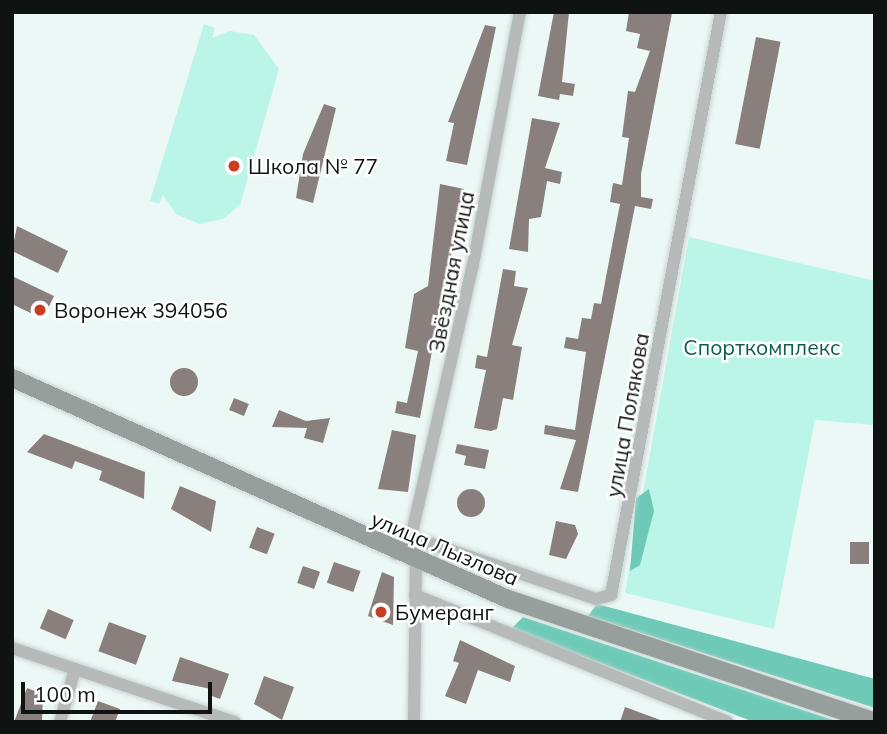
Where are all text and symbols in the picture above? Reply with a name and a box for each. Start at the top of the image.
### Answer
place label: Школа № 77 [248,153,378,179]
marker: Школа № 77 [226,158,242,174]
street label: Звёздная улица [423,189,479,355]
place label: Воронеж 394056 [54,297,228,323]
marker: Воронеж 394056 [32,302,48,318]
street label: улица Полякова [600,331,654,499]
park label: Спорткомплекс [683,334,841,360]
street label: улица Лызлова [367,506,523,590]
place label: Бумеранг [395,599,494,625]
marker: Бумеранг [373,604,389,620]
scale bar [24,668,215,712]
text: 100 m [34,681,96,707]

